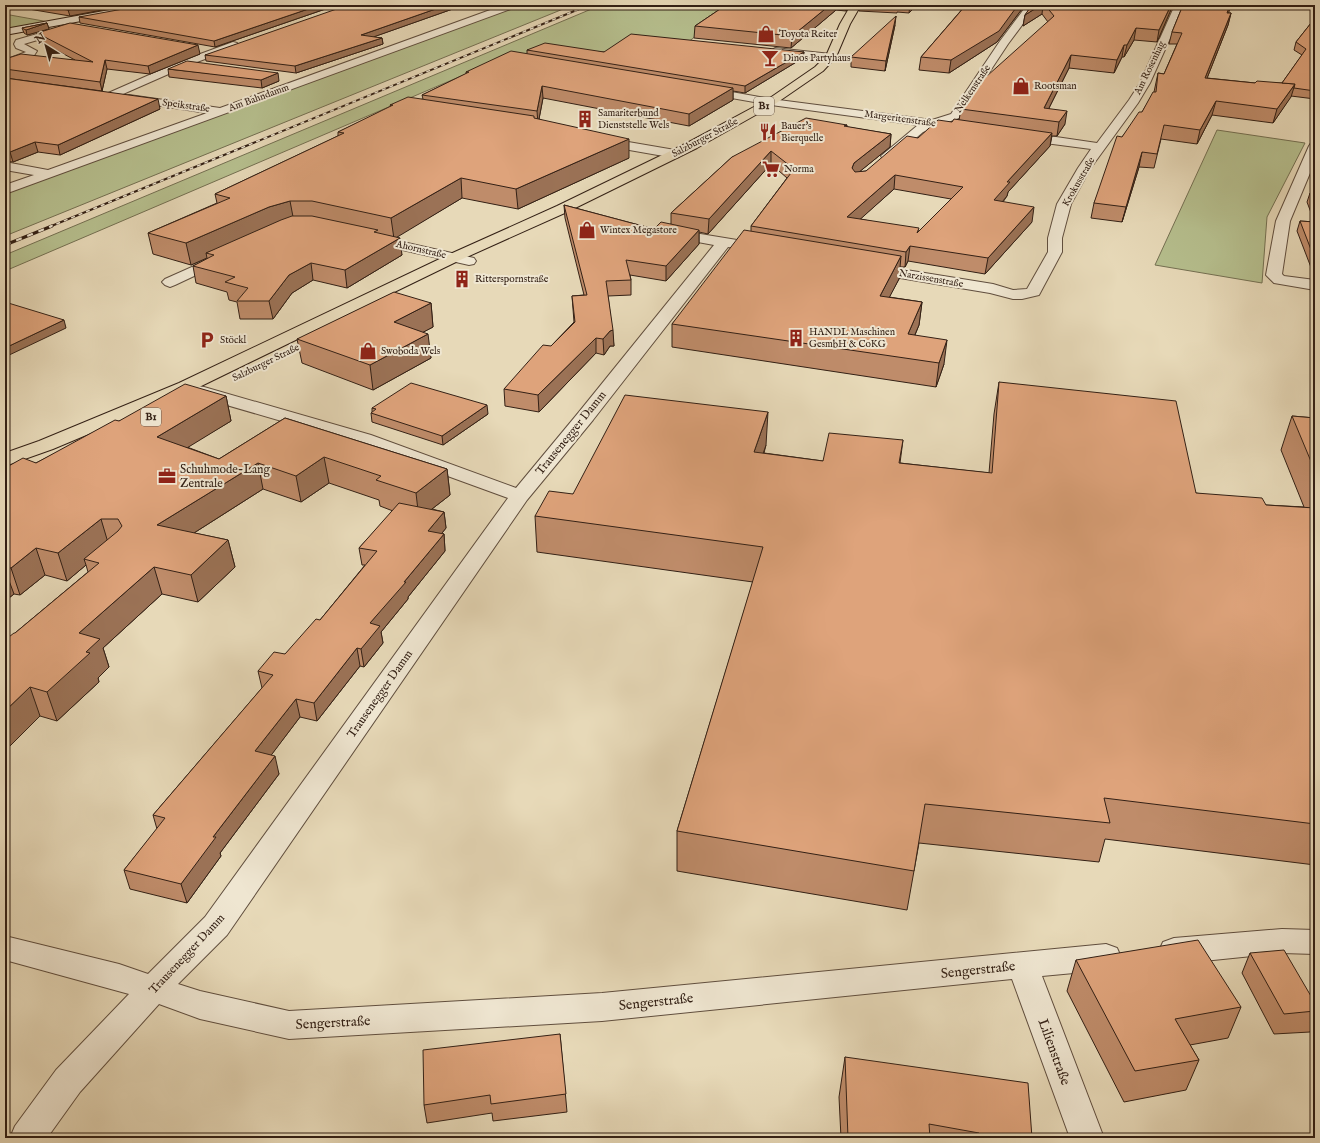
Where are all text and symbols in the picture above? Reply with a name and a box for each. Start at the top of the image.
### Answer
shop icon: Toyota Reiter [756,24,776,44]
north arrow [26,26,66,66]
place label: Toyota Reiter [779,28,838,41]
text: N [32,30,49,48]
street label: Am Rosenhag [1131,39,1169,98]
bar icon: Dinos Partyhaus [760,48,780,68]
place label: Dinos Partyhaus [783,52,851,65]
street label: Nelkenstraße [952,62,994,116]
shop icon: Rootsman [1011,76,1031,96]
place label: Rootsman [1034,80,1077,93]
street label: Am Bahndamm [226,81,291,115]
street label: Speikstraße [161,96,211,116]
road number: B1 [754,97,774,115]
place label: Samariterbund Dienststelle Wels [598,107,670,132]
street label: Margeritenstraße [864,108,937,130]
building icon: Samariterbund Dienststelle Wels [575,109,595,129]
street label: Salzburger Straße [670,115,741,161]
place label: Bauer's Bierquelle [781,120,824,145]
restaurant icon: Bauer's Bierquelle [758,122,778,142]
street label: Krokusstraße [1060,155,1099,209]
supermarket icon: Norma [761,159,781,179]
place label: Norma [784,163,814,176]
shop icon: Wintex Megastore [577,220,597,240]
place label: Wintex Megastore [600,224,677,237]
street label: Ahornstraße [394,238,448,262]
street label: Narzissenstraße [898,267,965,291]
building icon: Ritterspornstraße [452,269,472,289]
place label: Ritterspornstraße [475,273,549,286]
place label: HANDL Maschinen GesmbH & CoKG [809,326,896,351]
building icon: HANDL Maschinen GesmbH & CoKG [786,328,806,348]
parking icon: Stöckl [197,330,217,350]
place label: Stöckl [220,334,247,347]
street label: Salzburger Straße [230,341,302,385]
shop icon: Swoboda Wels [358,341,378,361]
place label: Swoboda Wels [381,345,441,358]
street label: Trausenegger Damm [532,388,610,478]
road number: B1 [141,408,161,426]
place label: Schuhmode-Lang Zentrale [180,462,271,491]
office icon: Schuhmode-Lang Zentrale [157,466,177,486]
street label: Trausenegger Damm [344,647,416,741]
street label: Trausenegger Damm [146,911,228,997]
street label: Sengerstraße [940,957,1017,983]
street label: Sengerstraße [618,989,695,1015]
street label: Sengerstraße [295,1012,371,1034]
street label: Lilienstraße [1034,1016,1075,1088]

